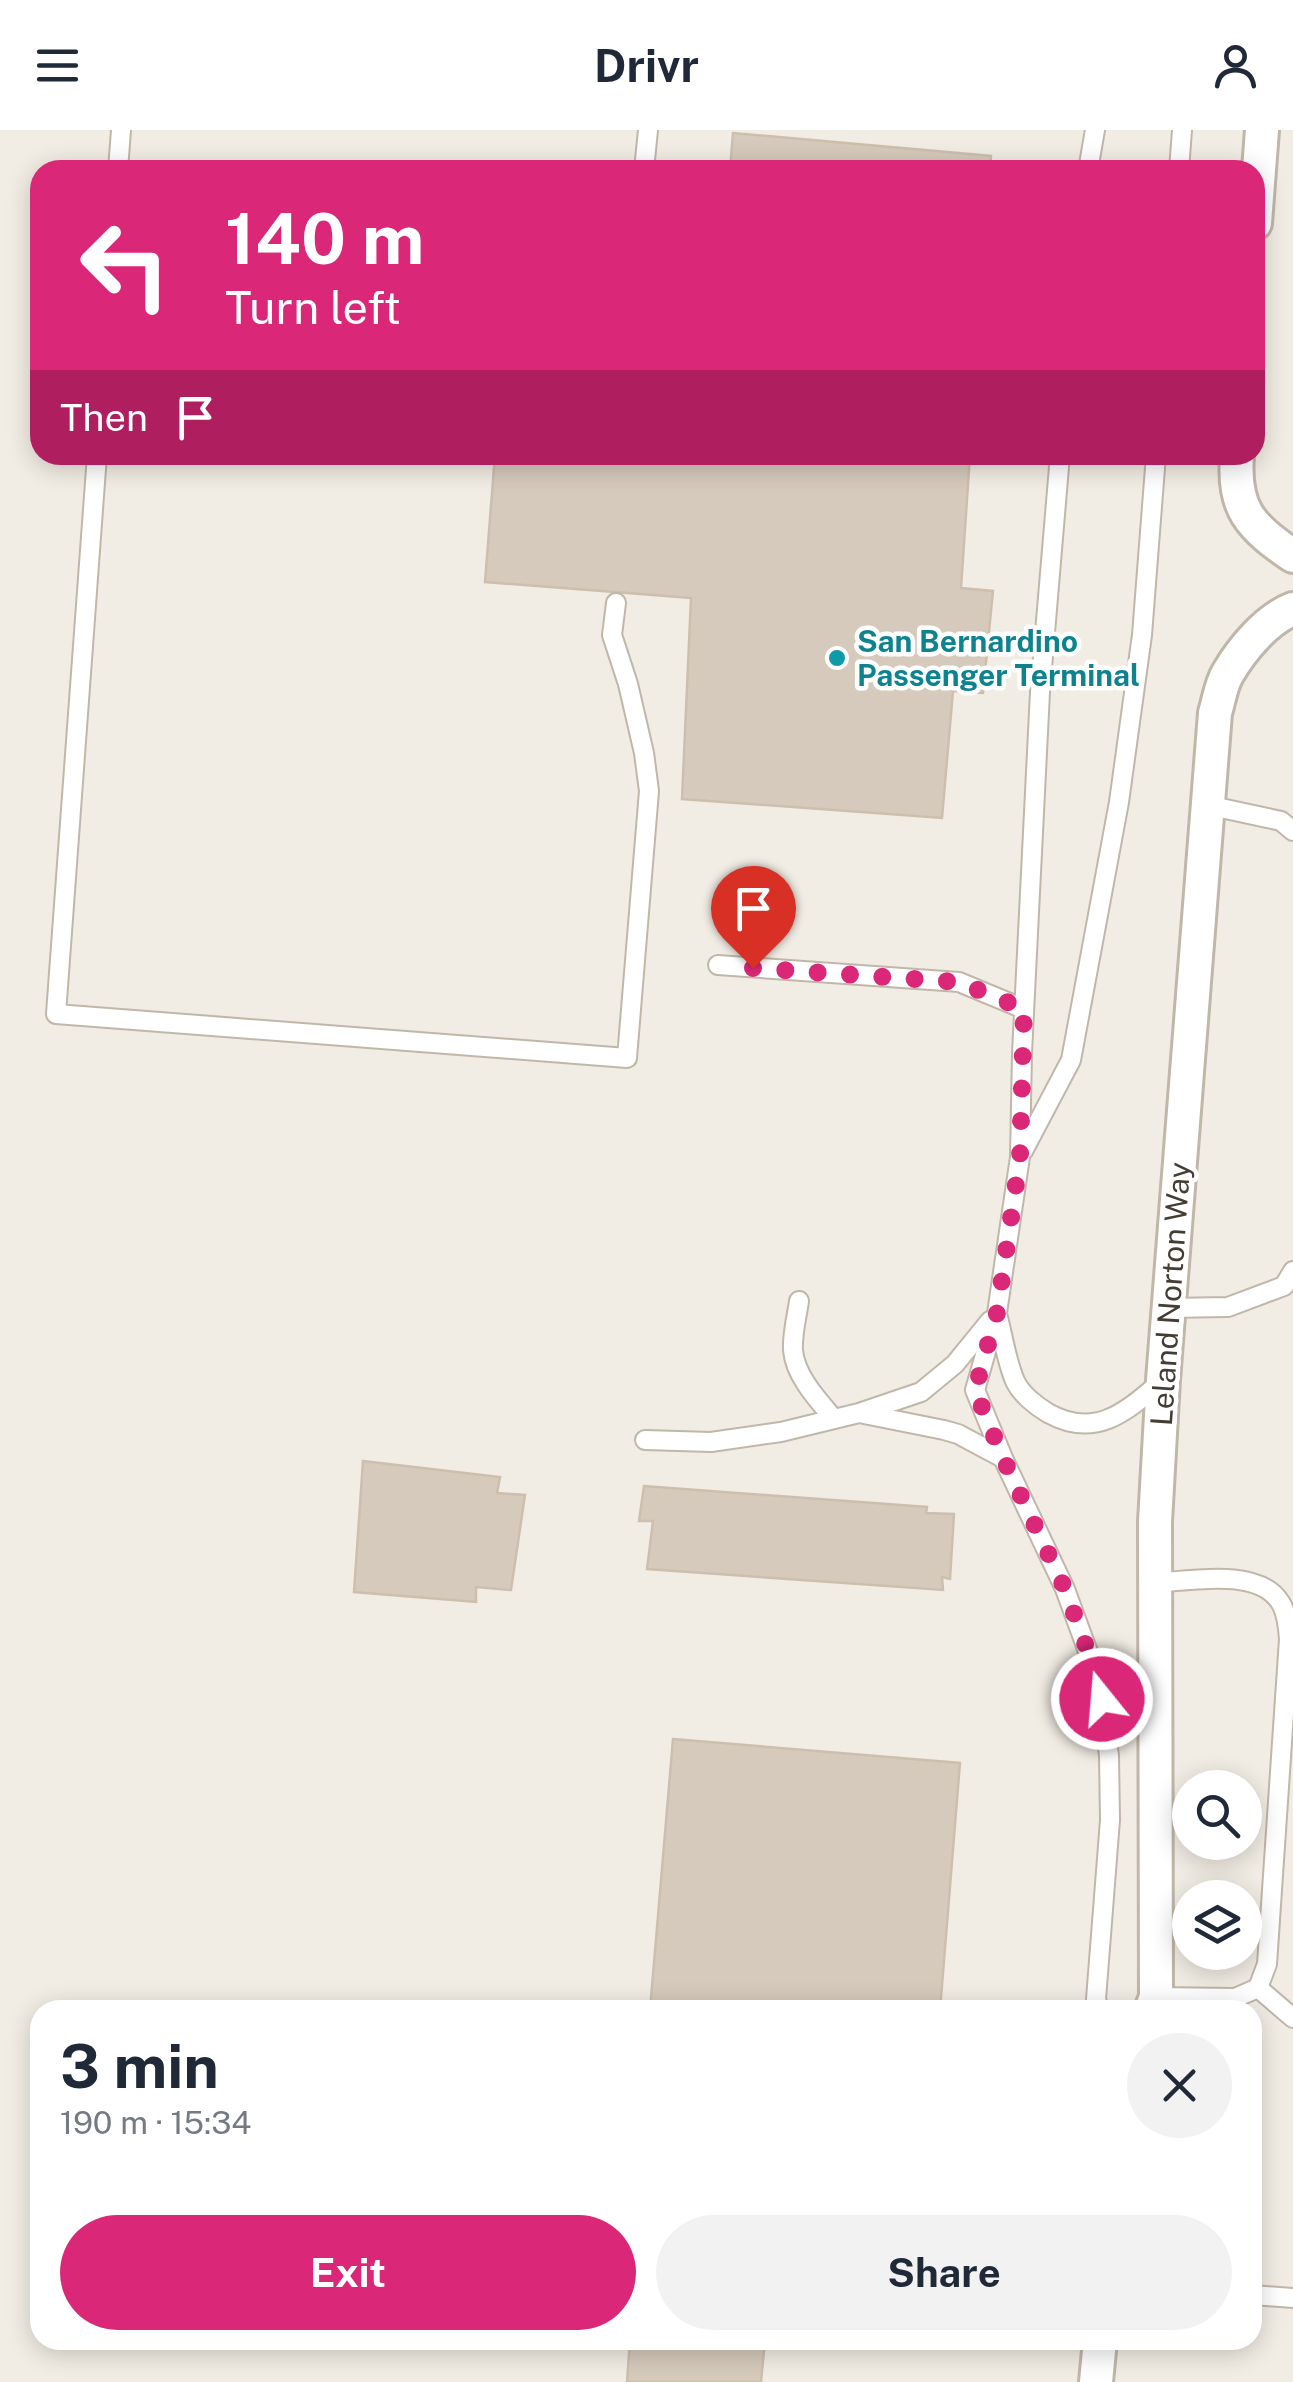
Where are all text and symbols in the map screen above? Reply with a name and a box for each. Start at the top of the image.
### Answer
icon: menu [30,38,85,93]
icon: person [1208,38,1263,93]
text: Drivr [594,39,699,92]
text: 140 m [225,197,424,280]
icon: left [60,200,190,330]
text: Turn left [225,281,401,334]
icon: arrive [168,390,223,445]
text: Then [60,395,148,440]
place label: San Bernardino Passenger Terminal [857,623,1140,693]
marker: San Bernardino Passenger Terminal [826,647,848,669]
pin [711,866,796,969]
icon: arrive [726,881,781,936]
street label: Leland Norton Way [1143,1161,1197,1427]
position arrow [1050,1647,1154,1751]
map controls [1172,1770,1262,1970]
button: search [1172,1770,1262,1860]
button: layers [1172,1880,1262,1970]
text: 3 min [60,2031,219,2102]
button: close [1127,2033,1232,2138]
text: 190 m · 15:34 [60,2104,251,2141]
button: Exit [60,2215,636,2330]
button: Share [656,2215,1232,2330]

